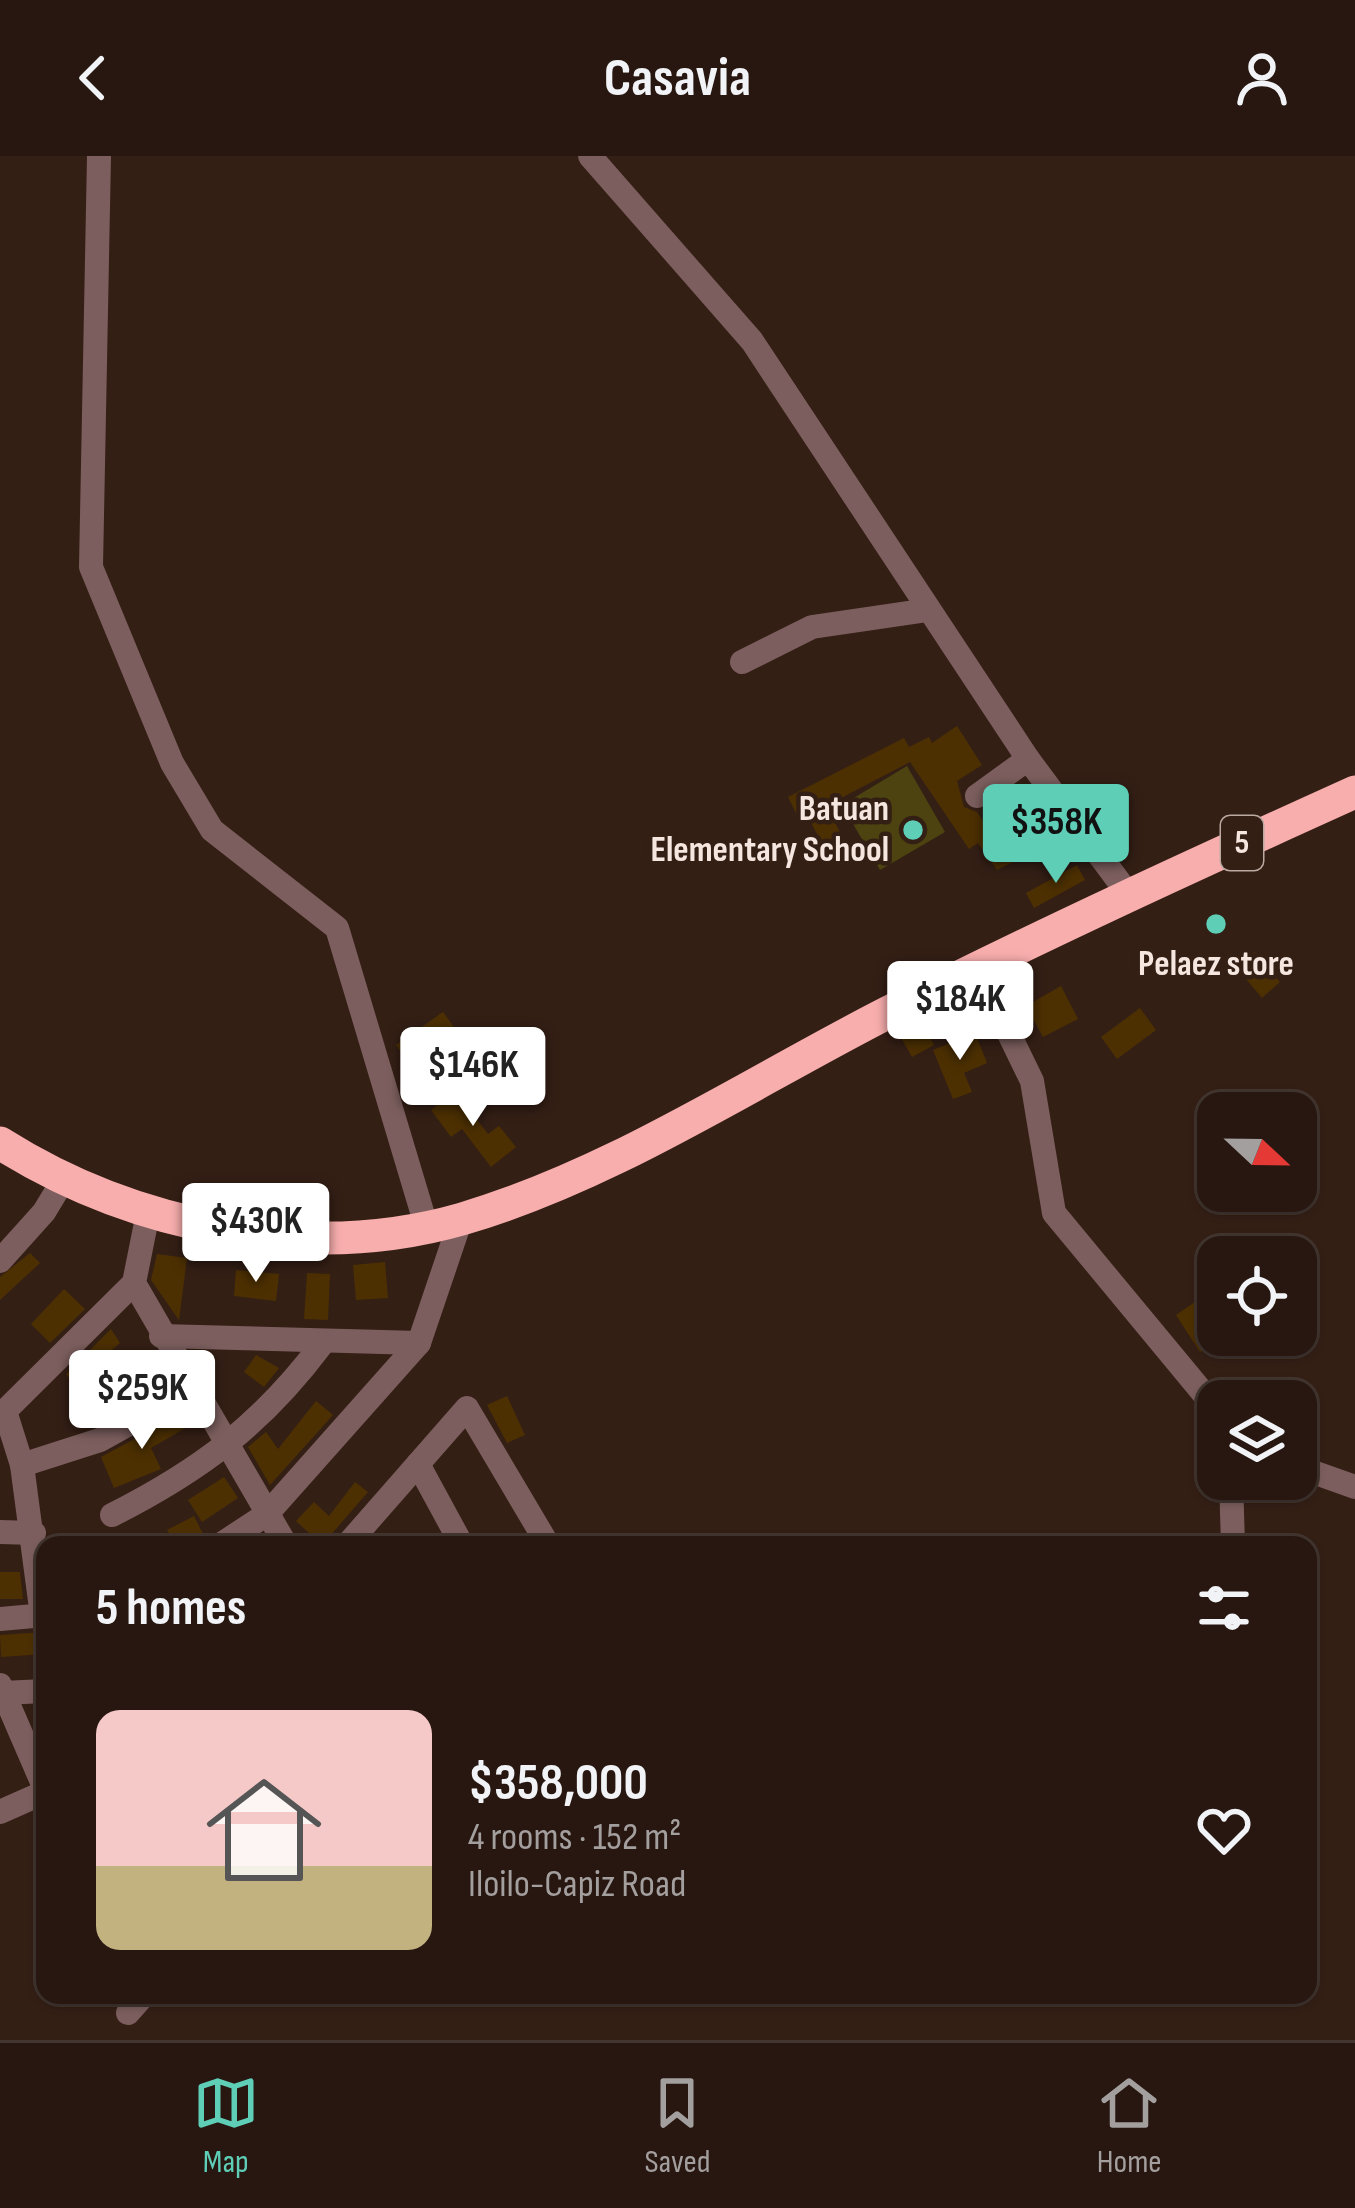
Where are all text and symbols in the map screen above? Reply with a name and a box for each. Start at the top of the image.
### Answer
icon: back [60,45,126,111]
icon: person [1229,45,1295,111]
text: Casavia [604,46,751,111]
pin: $358K [972,784,1140,886]
place label: Batuan Elementary School [650,788,889,872]
text: $358K [1010,799,1102,846]
road number: 5 [1221,816,1263,870]
marker: Batuan Elementary School [900,817,926,843]
marker: Pelaez store [1203,911,1229,937]
place label: Pelaez store [1138,943,1294,986]
pin: $184K [876,961,1044,1063]
text: $184K [914,976,1006,1023]
pin: $146K [389,1027,557,1129]
text: $146K [427,1042,519,1089]
north arrow [1197,1092,1317,1212]
map controls [1197,1092,1317,1500]
pin: $430K [172,1183,340,1285]
text: $430K [209,1198,303,1245]
button: locate [1197,1236,1317,1356]
pin: $259K [58,1350,226,1452]
text: $259K [96,1365,188,1412]
button: layers [1197,1380,1317,1500]
icon: filters [1191,1575,1257,1641]
text: 5 homes [96,1578,246,1639]
text: $358,000 [468,1753,648,1814]
icon: home [192,1758,336,1902]
icon: heart [1191,1797,1257,1863]
text: 4 rooms · 152 m² [468,1814,681,1861]
text: Iloilo-Capiz Road [468,1861,686,1908]
tab: Map [193,2070,259,2182]
tab: Saved [644,2070,711,2182]
tab: Home [1096,2070,1162,2182]

